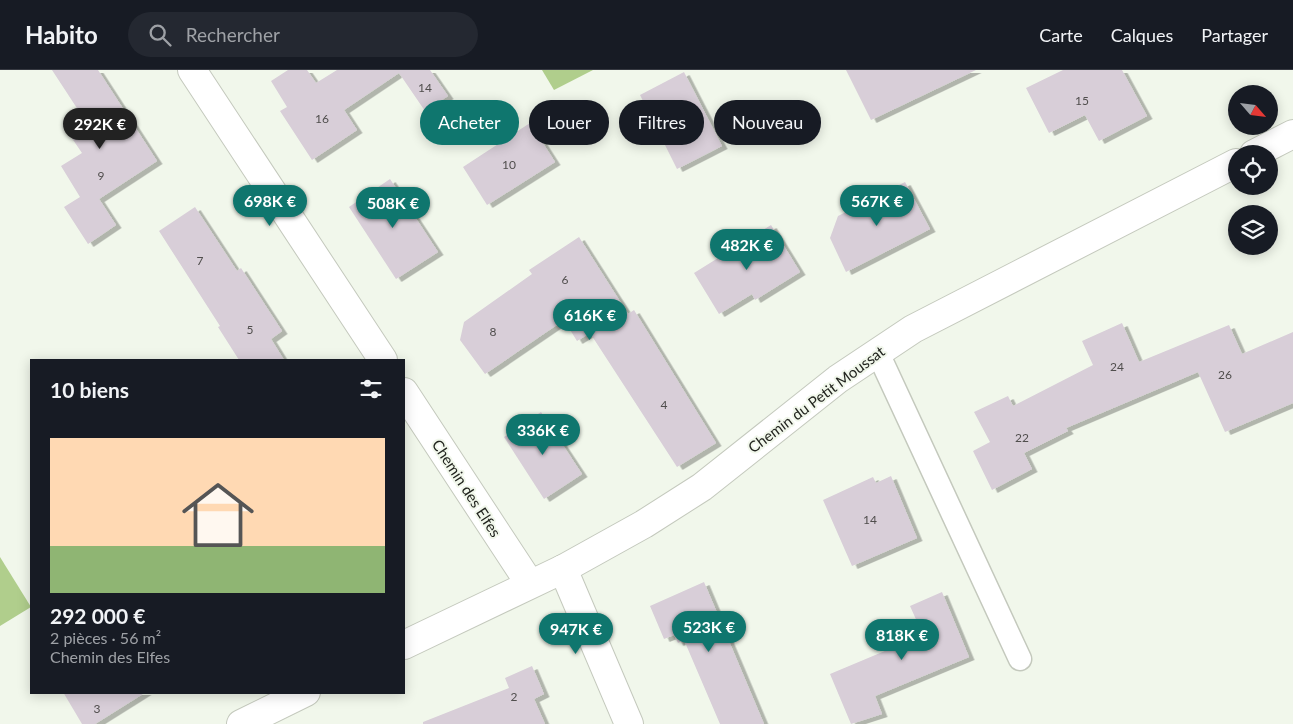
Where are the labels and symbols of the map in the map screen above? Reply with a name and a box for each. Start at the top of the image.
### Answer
house number: 14 [418,80,432,95]
north arrow [1228,85,1278,135]
house number: 15 [1075,93,1089,108]
pin: 292K € [59,108,141,150]
house number: 16 [315,111,329,126]
house number: 10 [502,157,516,172]
house number: 9 [98,168,105,183]
pin: 698K € [229,184,311,227]
pin: 567K € [836,184,918,227]
pin: 508K € [352,186,434,229]
pin: 482K € [706,228,788,271]
house number: 7 [197,253,204,268]
house number: 6 [562,272,569,287]
pin: 616K € [549,298,631,341]
house number: 5 [247,322,254,337]
house number: 8 [490,324,497,339]
street label: Chemin du Petit Moussat [744,341,888,456]
house number: 24 [1110,359,1124,374]
house number: 26 [1218,367,1232,382]
house number: 4 [661,397,668,412]
pin: 336K € [502,414,584,456]
house number: 22 [1015,430,1029,445]
street label: Chemin des Elfes [429,436,505,540]
house number: 14 [863,512,877,527]
pin: 523K € [668,610,750,653]
pin: 947K € [535,612,617,655]
pin: 818K € [861,618,943,661]
house number: 2 [511,689,518,704]
house number: 3 [94,701,101,716]

